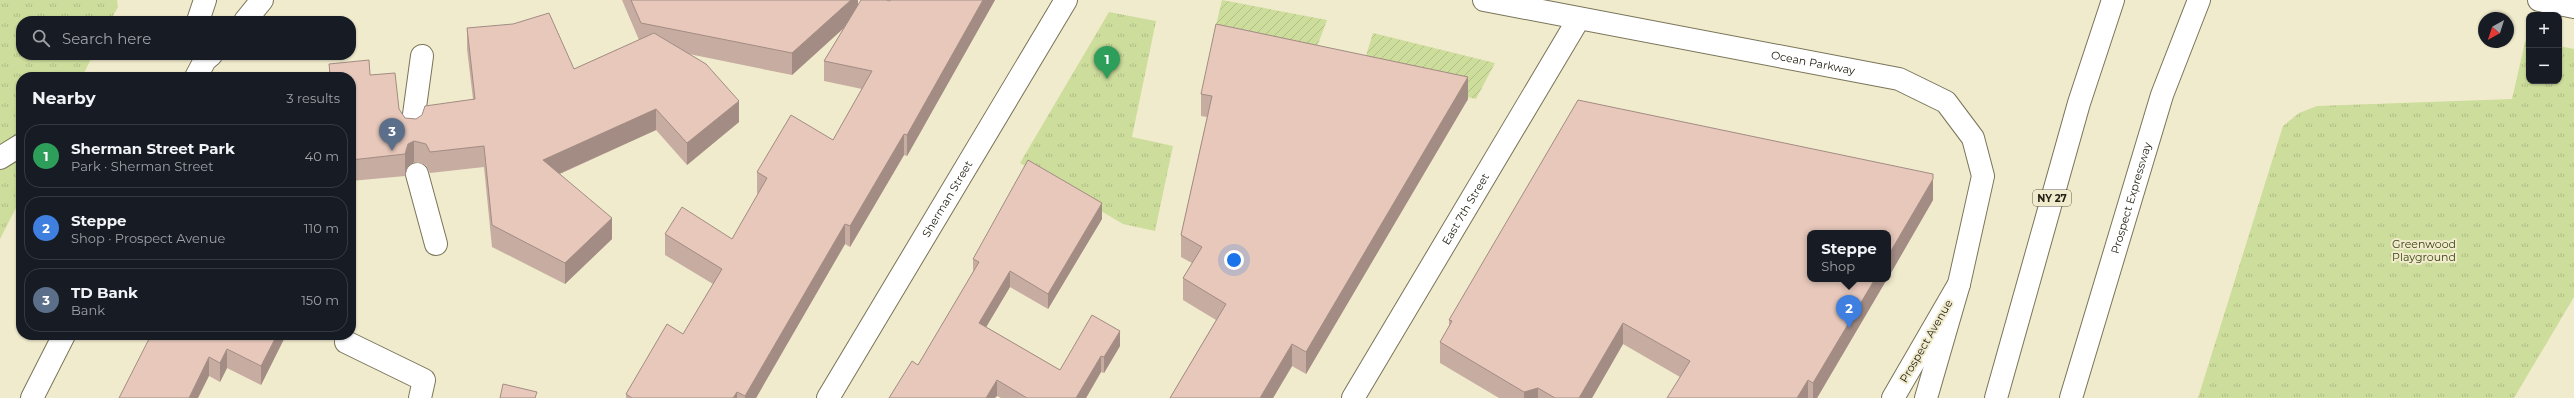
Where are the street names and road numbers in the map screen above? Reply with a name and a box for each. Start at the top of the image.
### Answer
street label: Ocean Parkway [1770,48,1856,77]
street label: Prospect Expressway [2108,140,2154,255]
street label: Sherman Street [919,158,976,240]
street label: East 7th Street [1439,170,1493,247]
road number: NY 27 [2033,190,2071,206]
street label: Prospect Avenue [1897,297,1956,385]

